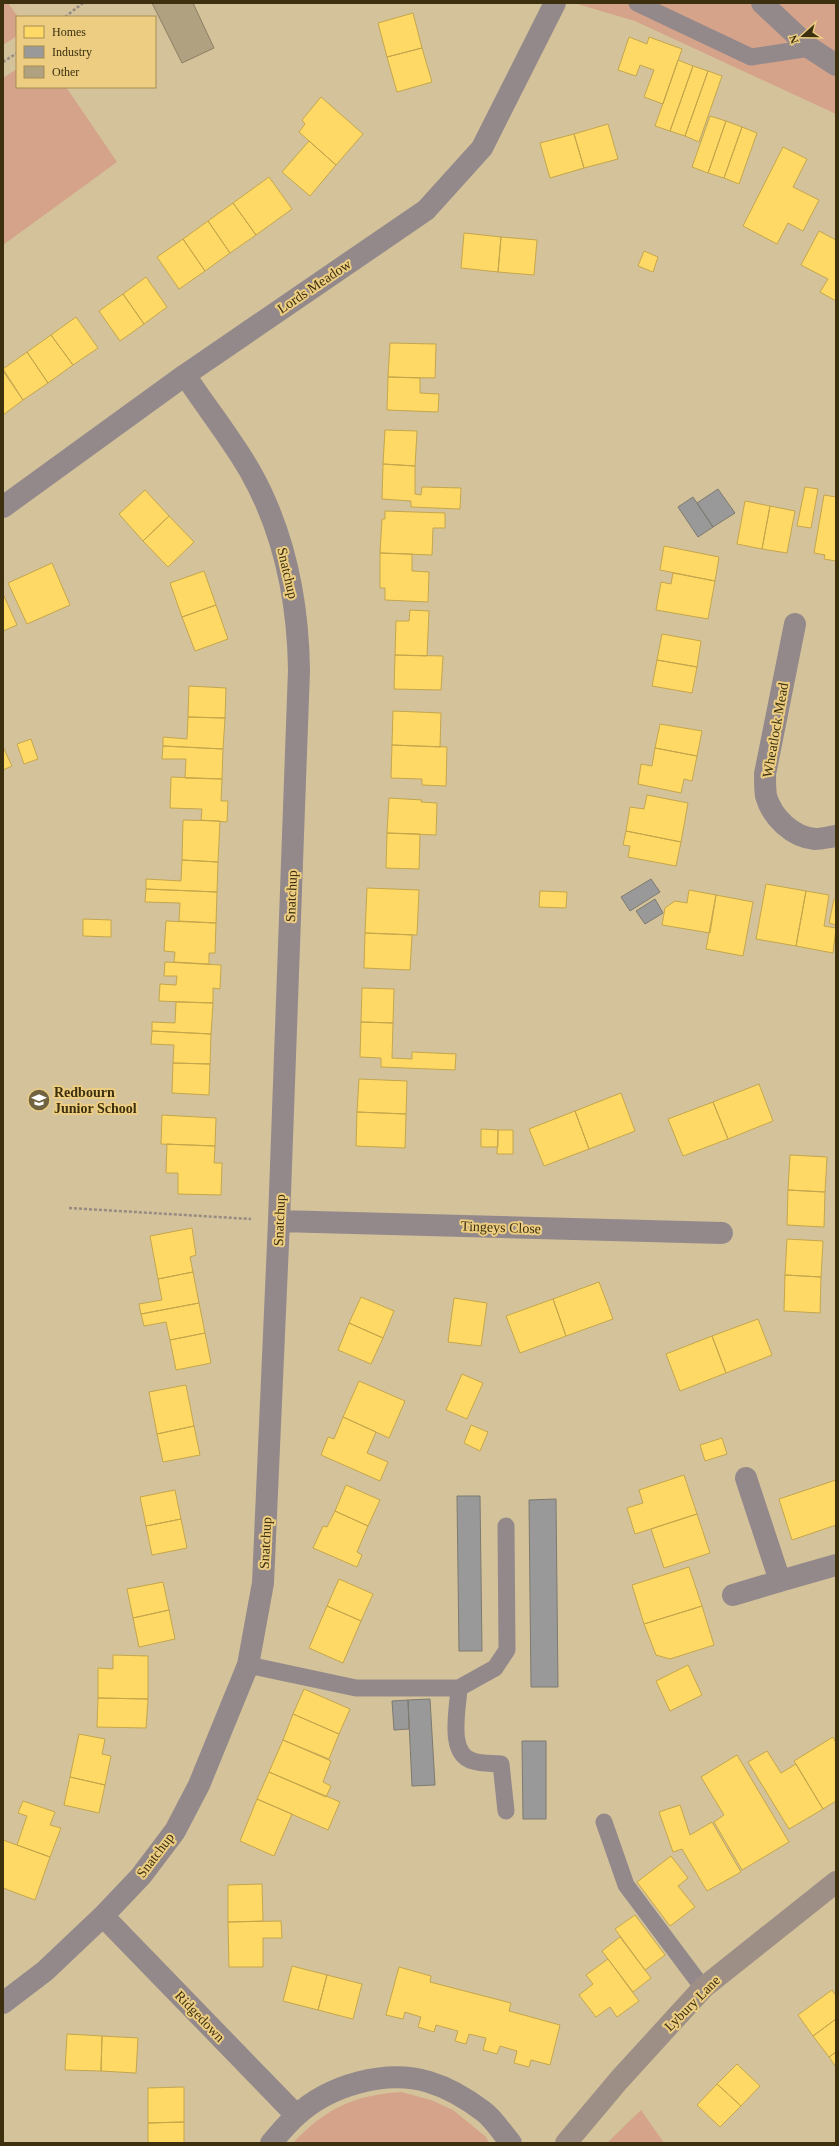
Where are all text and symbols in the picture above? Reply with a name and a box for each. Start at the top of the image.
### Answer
legend [16,16,156,88]
north arrow [783,16,823,56]
text: Homes [52,25,86,39]
text: N [787,34,801,45]
text: Industry [52,45,92,59]
text: Other [52,65,79,79]
street label: Lords Meadow [275,256,355,316]
street label: Snatchup [274,546,301,600]
street label: Wheatlock Mead [760,682,791,779]
street label: Snatchup [283,870,300,922]
place label: Redbourn Junior School [54,1085,137,1116]
school or university icon: Redbourn Junior School [26,1087,52,1113]
street label: Snatchup [271,1194,288,1246]
street label: Tingeys Close [461,1219,541,1236]
street label: Snatchup [257,1517,274,1569]
street label: Snatchup [134,1830,177,1881]
street label: Lybury Lane [662,1973,723,2034]
street label: Ridgedown [172,1988,227,2045]

